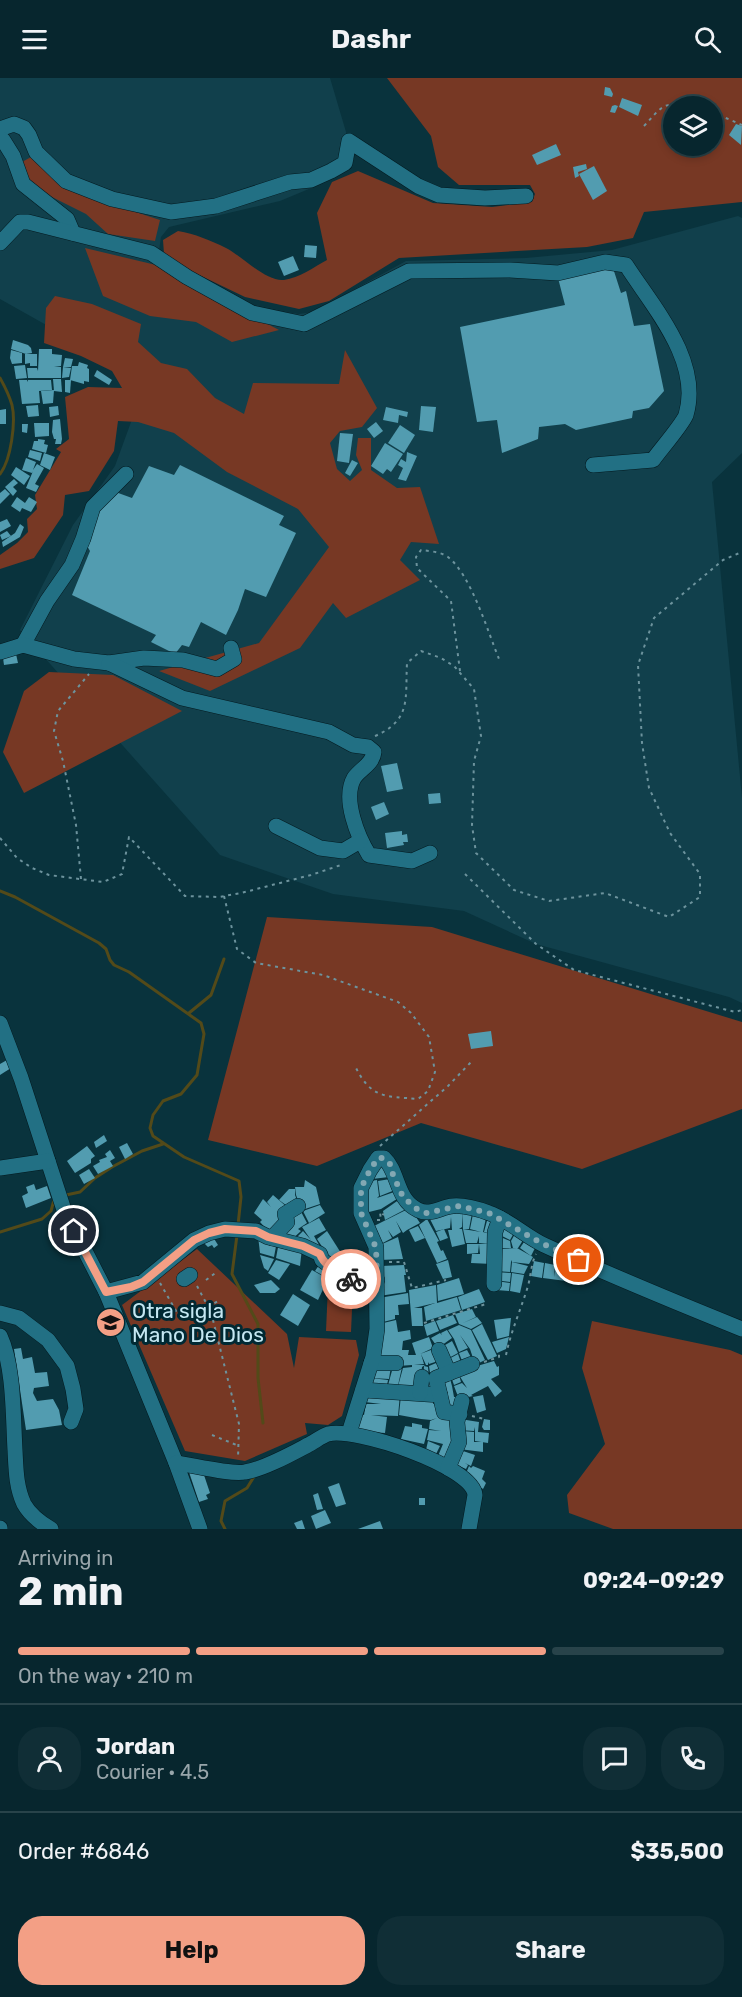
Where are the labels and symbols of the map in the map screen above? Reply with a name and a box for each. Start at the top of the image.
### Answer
pin [48,1205,99,1256]
pin [553,1234,604,1285]
courier [321,1249,381,1309]
place label: Otra sigla Mano De Dios [132,1298,264,1347]
school or university icon: Otra sigla Mano De Dios [95,1307,127,1339]

